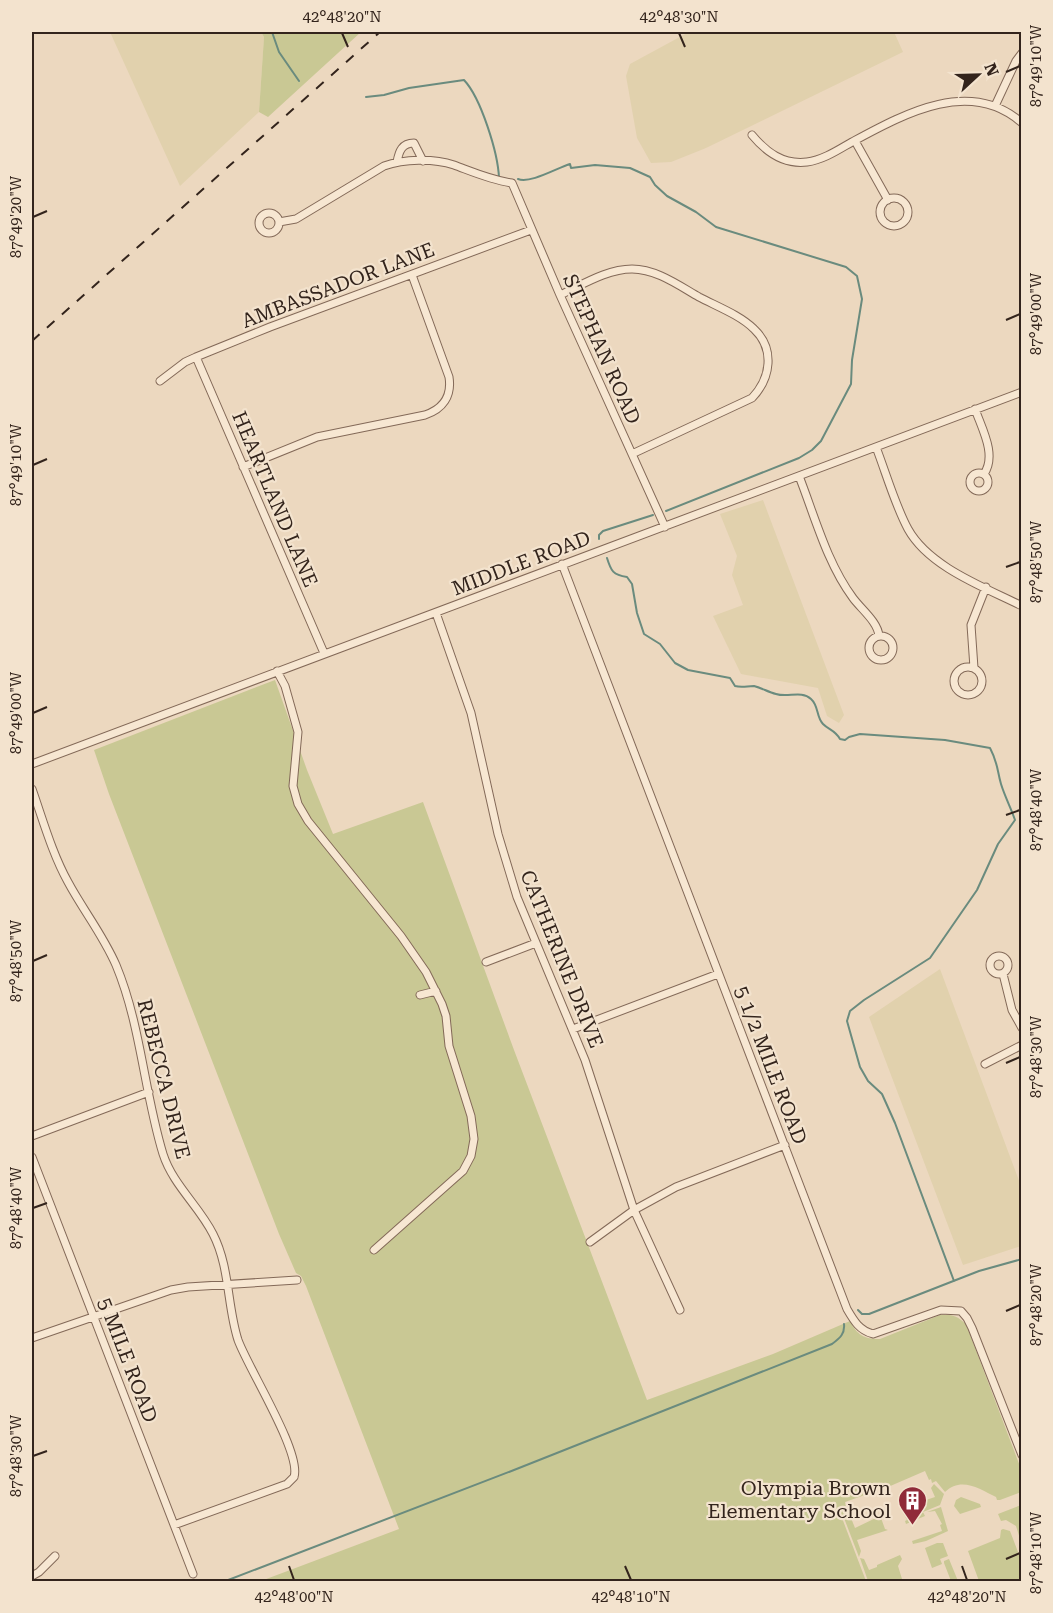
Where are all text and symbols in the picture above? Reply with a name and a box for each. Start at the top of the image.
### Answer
text: 42°48'20"N [302,8,382,26]
text: 42°48'30"N [639,8,719,26]
text: 87°49'10"W [1027,24,1045,107]
north arrow [948,45,1008,105]
text: N [980,60,1003,79]
text: 87°49'20"W [7,175,25,258]
street label: AMBASSADOR LANE [238,237,438,333]
street label: STEPHAN ROAD [558,270,646,428]
text: 87°49'00"W [1027,272,1045,355]
street label: HEARTLAND LANE [227,408,323,590]
text: 87°49'10"W [7,423,25,506]
text: 87°48'50"W [1027,520,1045,603]
street label: MIDDLE ROAD [448,526,594,600]
text: 87°49'00"W [7,671,25,754]
text: 87°48'40"W [1027,768,1045,851]
street label: CATHERINE DRIVE [515,867,609,1051]
text: 87°48'50"W [7,919,25,1002]
street label: 5 1/2 MILE ROAD [730,982,812,1148]
street label: REBECCA DRIVE [133,996,195,1162]
text: 87°48'30"W [1027,1015,1045,1098]
text: 87°48'40"W [7,1166,25,1249]
text: 87°48'20"W [1027,1263,1045,1346]
street label: 5 MILE ROAD [93,1294,163,1426]
text: 87°48'30"W [7,1414,25,1497]
place label: Olympia Brown Elementary School [708,1476,891,1523]
building icon: Olympia Brown Elementary School [896,1484,928,1526]
text: 87°48'10"W [1027,1511,1045,1594]
text: 42°48'00"N [254,1588,334,1606]
text: 42°48'10"N [591,1588,671,1606]
text: 42°48'20"N [927,1588,1007,1606]

